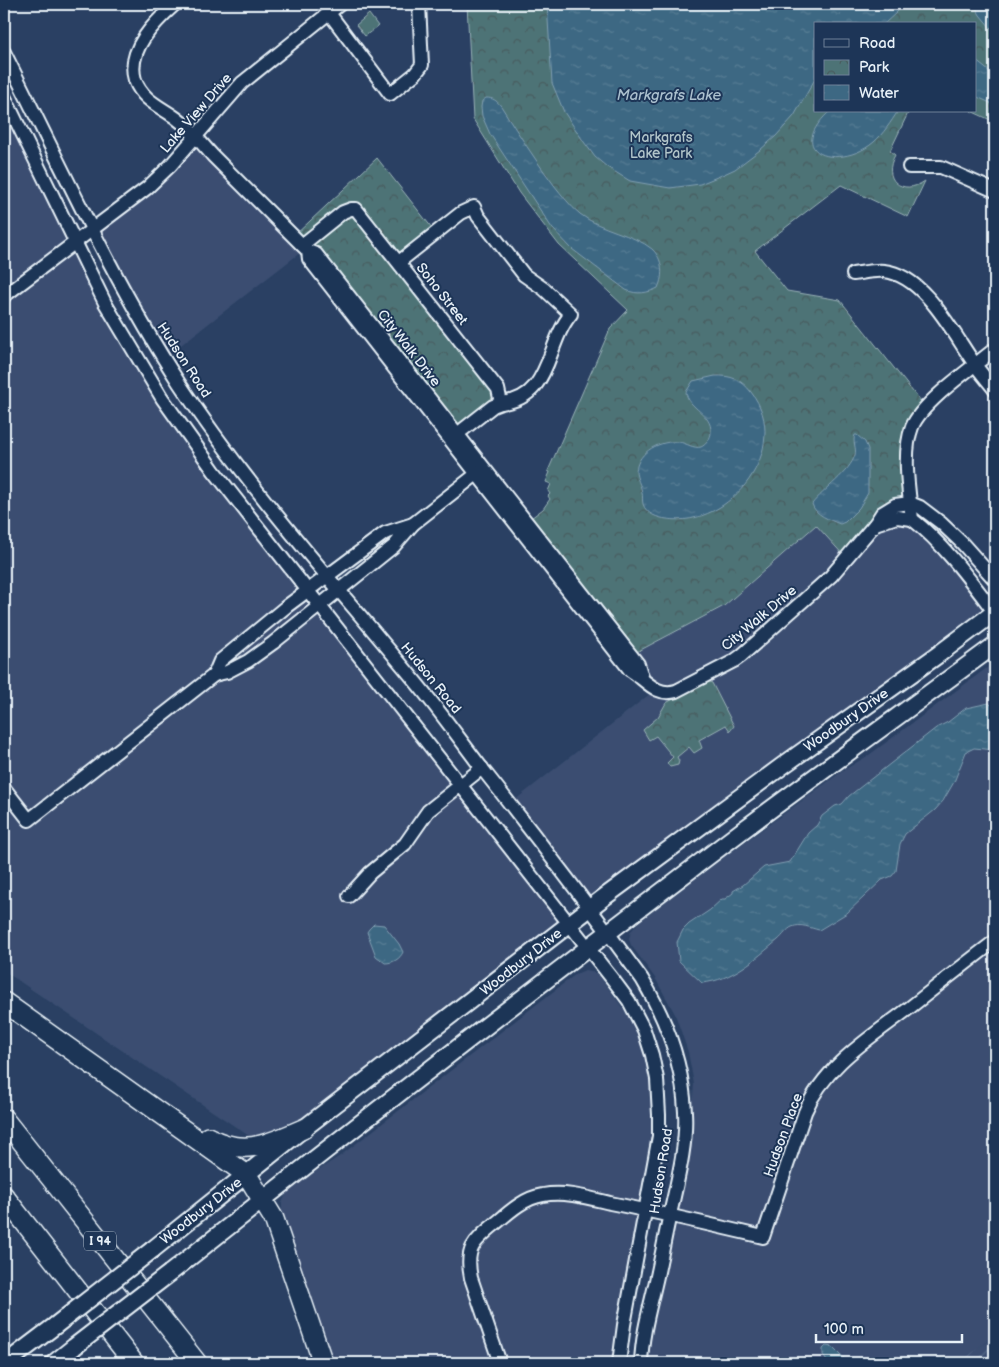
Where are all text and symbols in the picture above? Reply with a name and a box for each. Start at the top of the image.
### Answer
legend [814,22,976,112]
text: Road [859,34,895,53]
text: Park [859,58,890,77]
street label: Lake View Drive [157,70,235,156]
text: Water [859,84,899,103]
water label: Markgrafs Lake [617,86,721,105]
park label: Markgrafs Lake Park [629,129,693,162]
street label: Soho Street [413,260,472,329]
street label: City Walk Drive [374,306,444,390]
street label: Hudson Road [153,319,215,401]
street label: City Walk Drive [718,582,800,654]
street label: Hudson Road [397,639,465,717]
street label: Woodbury Drive [800,685,892,755]
street label: Woodbury Drive [477,925,565,999]
street label: Hudson Place [760,1091,806,1179]
street label: Hudson Road [646,1127,676,1215]
street label: Woodbury Drive [157,1174,245,1248]
road number: I 94 [84,1232,116,1250]
scale bar [816,1312,963,1344]
text: 100 m [824,1320,864,1339]

